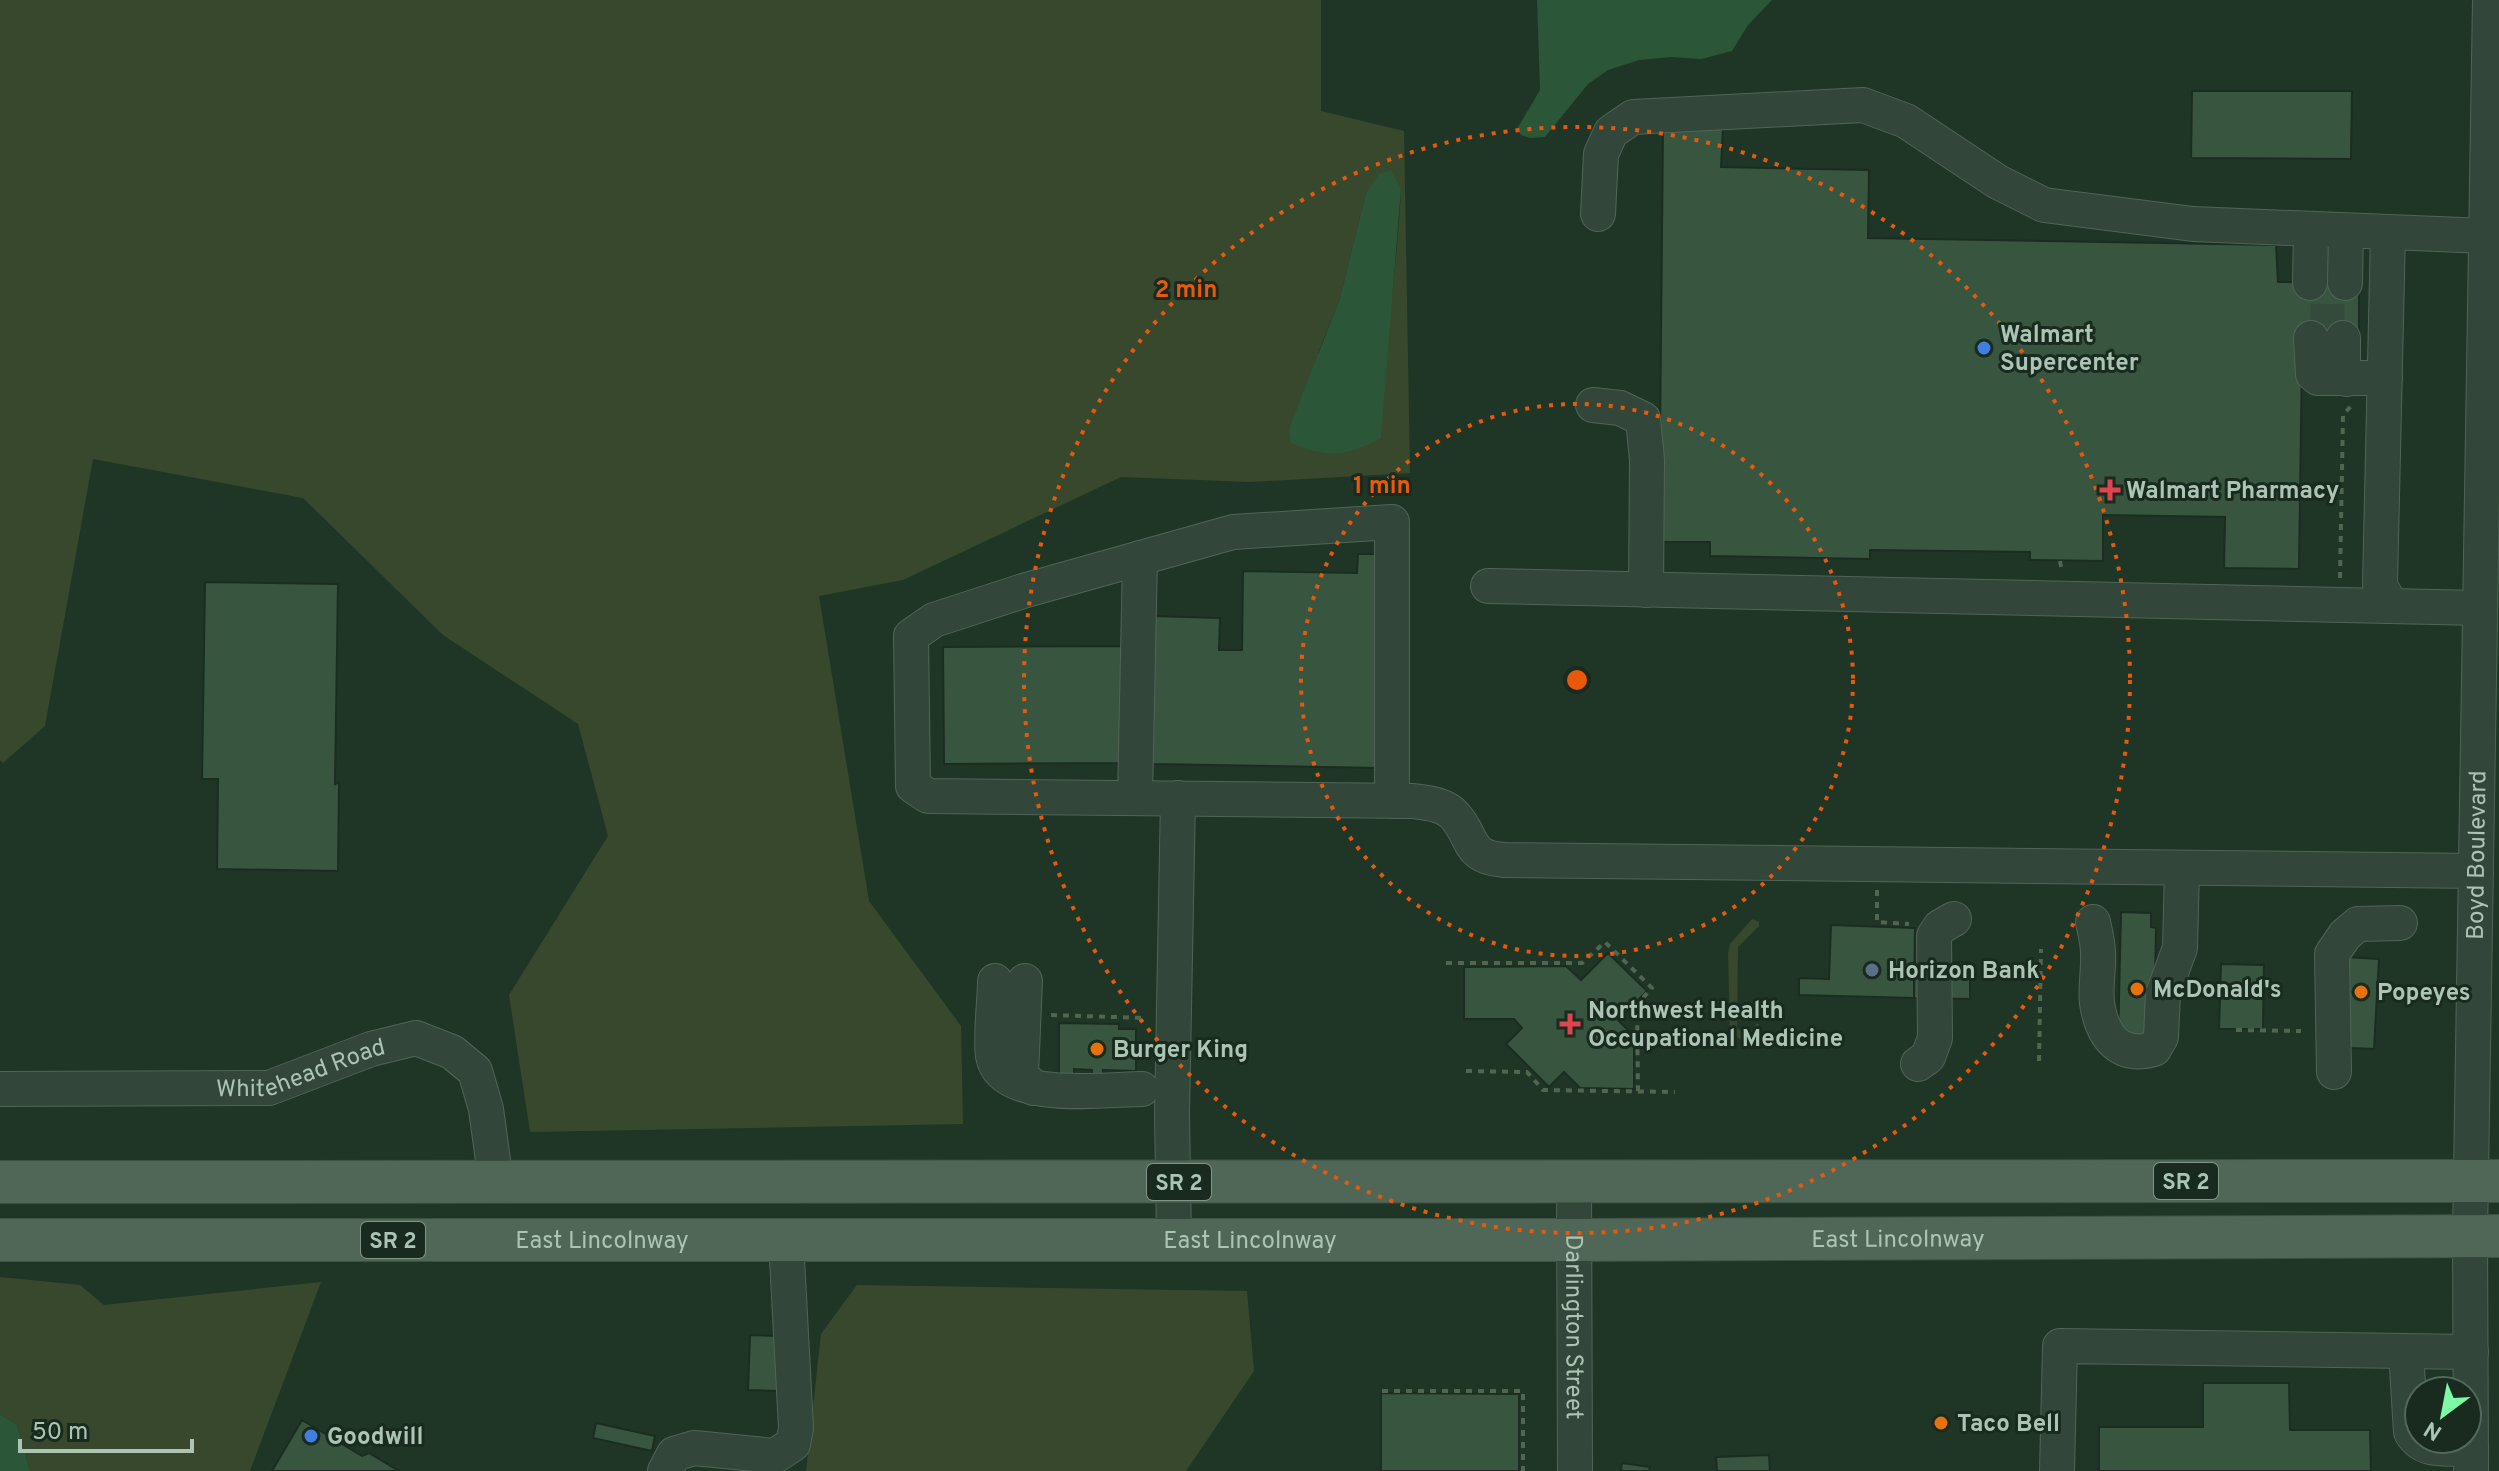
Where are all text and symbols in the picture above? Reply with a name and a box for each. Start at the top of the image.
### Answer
text: 2 min [1155,276,1217,306]
place label: Walmart Supercenter [2000,321,2139,379]
marker: Walmart Supercenter [1975,339,1993,357]
text: 1 min [1353,472,1411,502]
place label: Walmart Pharmacy [2126,477,2340,507]
marker: Walmart Pharmacy [2101,481,2119,499]
centre of rings [1563,666,1591,694]
street label: Boyd Boulevard [2462,770,2495,940]
place label: Horizon Bank [1888,957,2040,987]
marker: Horizon Bank [1863,961,1881,979]
place label: McDonald's [2153,976,2282,1006]
place label: Popeyes [2377,979,2471,1009]
marker: McDonald's [2128,980,2146,998]
marker: Popeyes [2352,983,2370,1001]
place label: Northwest Health Occupational Medicine [1588,997,1843,1055]
marker: Northwest Health Occupational Medicine [1559,1013,1581,1035]
street label: Whitehead Road [216,1033,388,1105]
place label: Burger King [1113,1036,1248,1066]
marker: Burger King [1088,1040,1106,1058]
road number: SR 2 [2154,1163,2218,1199]
road number: SR 2 [1147,1164,1211,1200]
road number: SR 2 [361,1222,425,1258]
street label: East Lincolnway [1811,1225,1985,1256]
street label: East Lincolnway [515,1227,689,1257]
street label: East Lincolnway [1163,1227,1337,1257]
street label: Darlington Street [1557,1234,1588,1420]
north arrow [2403,1375,2483,1455]
scale bar [20,1403,192,1453]
place label: Taco Bell [1957,1410,2060,1440]
marker: Taco Bell [1932,1414,1950,1432]
text: N [2420,1414,2448,1445]
text: 50 m [32,1418,88,1448]
place label: Goodwill [327,1423,423,1453]
marker: Goodwill [302,1427,320,1445]

